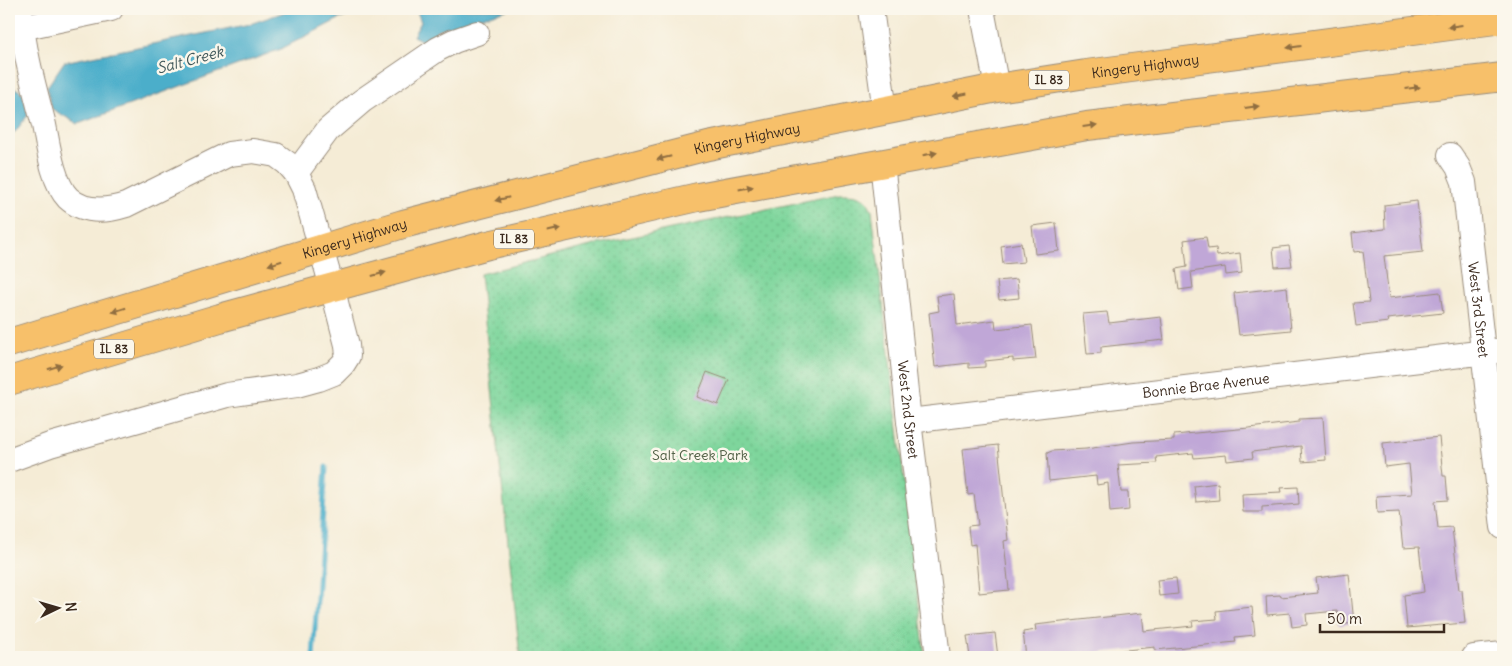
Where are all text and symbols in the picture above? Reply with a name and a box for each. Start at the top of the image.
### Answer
one-way arrow [1447,22,1463,30]
water label: Salt Creek [154,41,227,78]
one-way arrow [1285,43,1301,51]
street label: Kingery Highway [1090,50,1200,82]
road number: IL 83 [1029,70,1069,90]
one-way arrow [1405,84,1421,92]
one-way arrow [951,92,967,100]
one-way arrow [1244,103,1260,111]
street label: Kingery Highway [692,119,802,158]
one-way arrow [1083,122,1099,130]
one-way arrow [923,149,939,157]
one-way arrow [656,154,671,162]
one-way arrow [738,183,754,191]
one-way arrow [495,195,510,203]
street label: Kingery Highway [300,214,409,263]
one-way arrow [546,226,561,234]
road number: IL 83 [494,230,534,248]
one-way arrow [267,259,282,267]
street label: West 3rd Street [1464,261,1493,359]
one-way arrow [372,270,387,278]
one-way arrow [111,306,126,314]
road number: IL 83 [94,339,134,358]
street label: West 2nd Street [894,360,923,460]
one-way arrow [48,362,63,370]
street label: Bonnie Brae Avenue [1141,369,1270,402]
park label: Salt Creek Park [652,446,748,464]
north arrow [32,584,82,634]
text: N [62,601,80,612]
scale bar [1320,601,1443,633]
text: 50 m [1327,609,1362,628]

